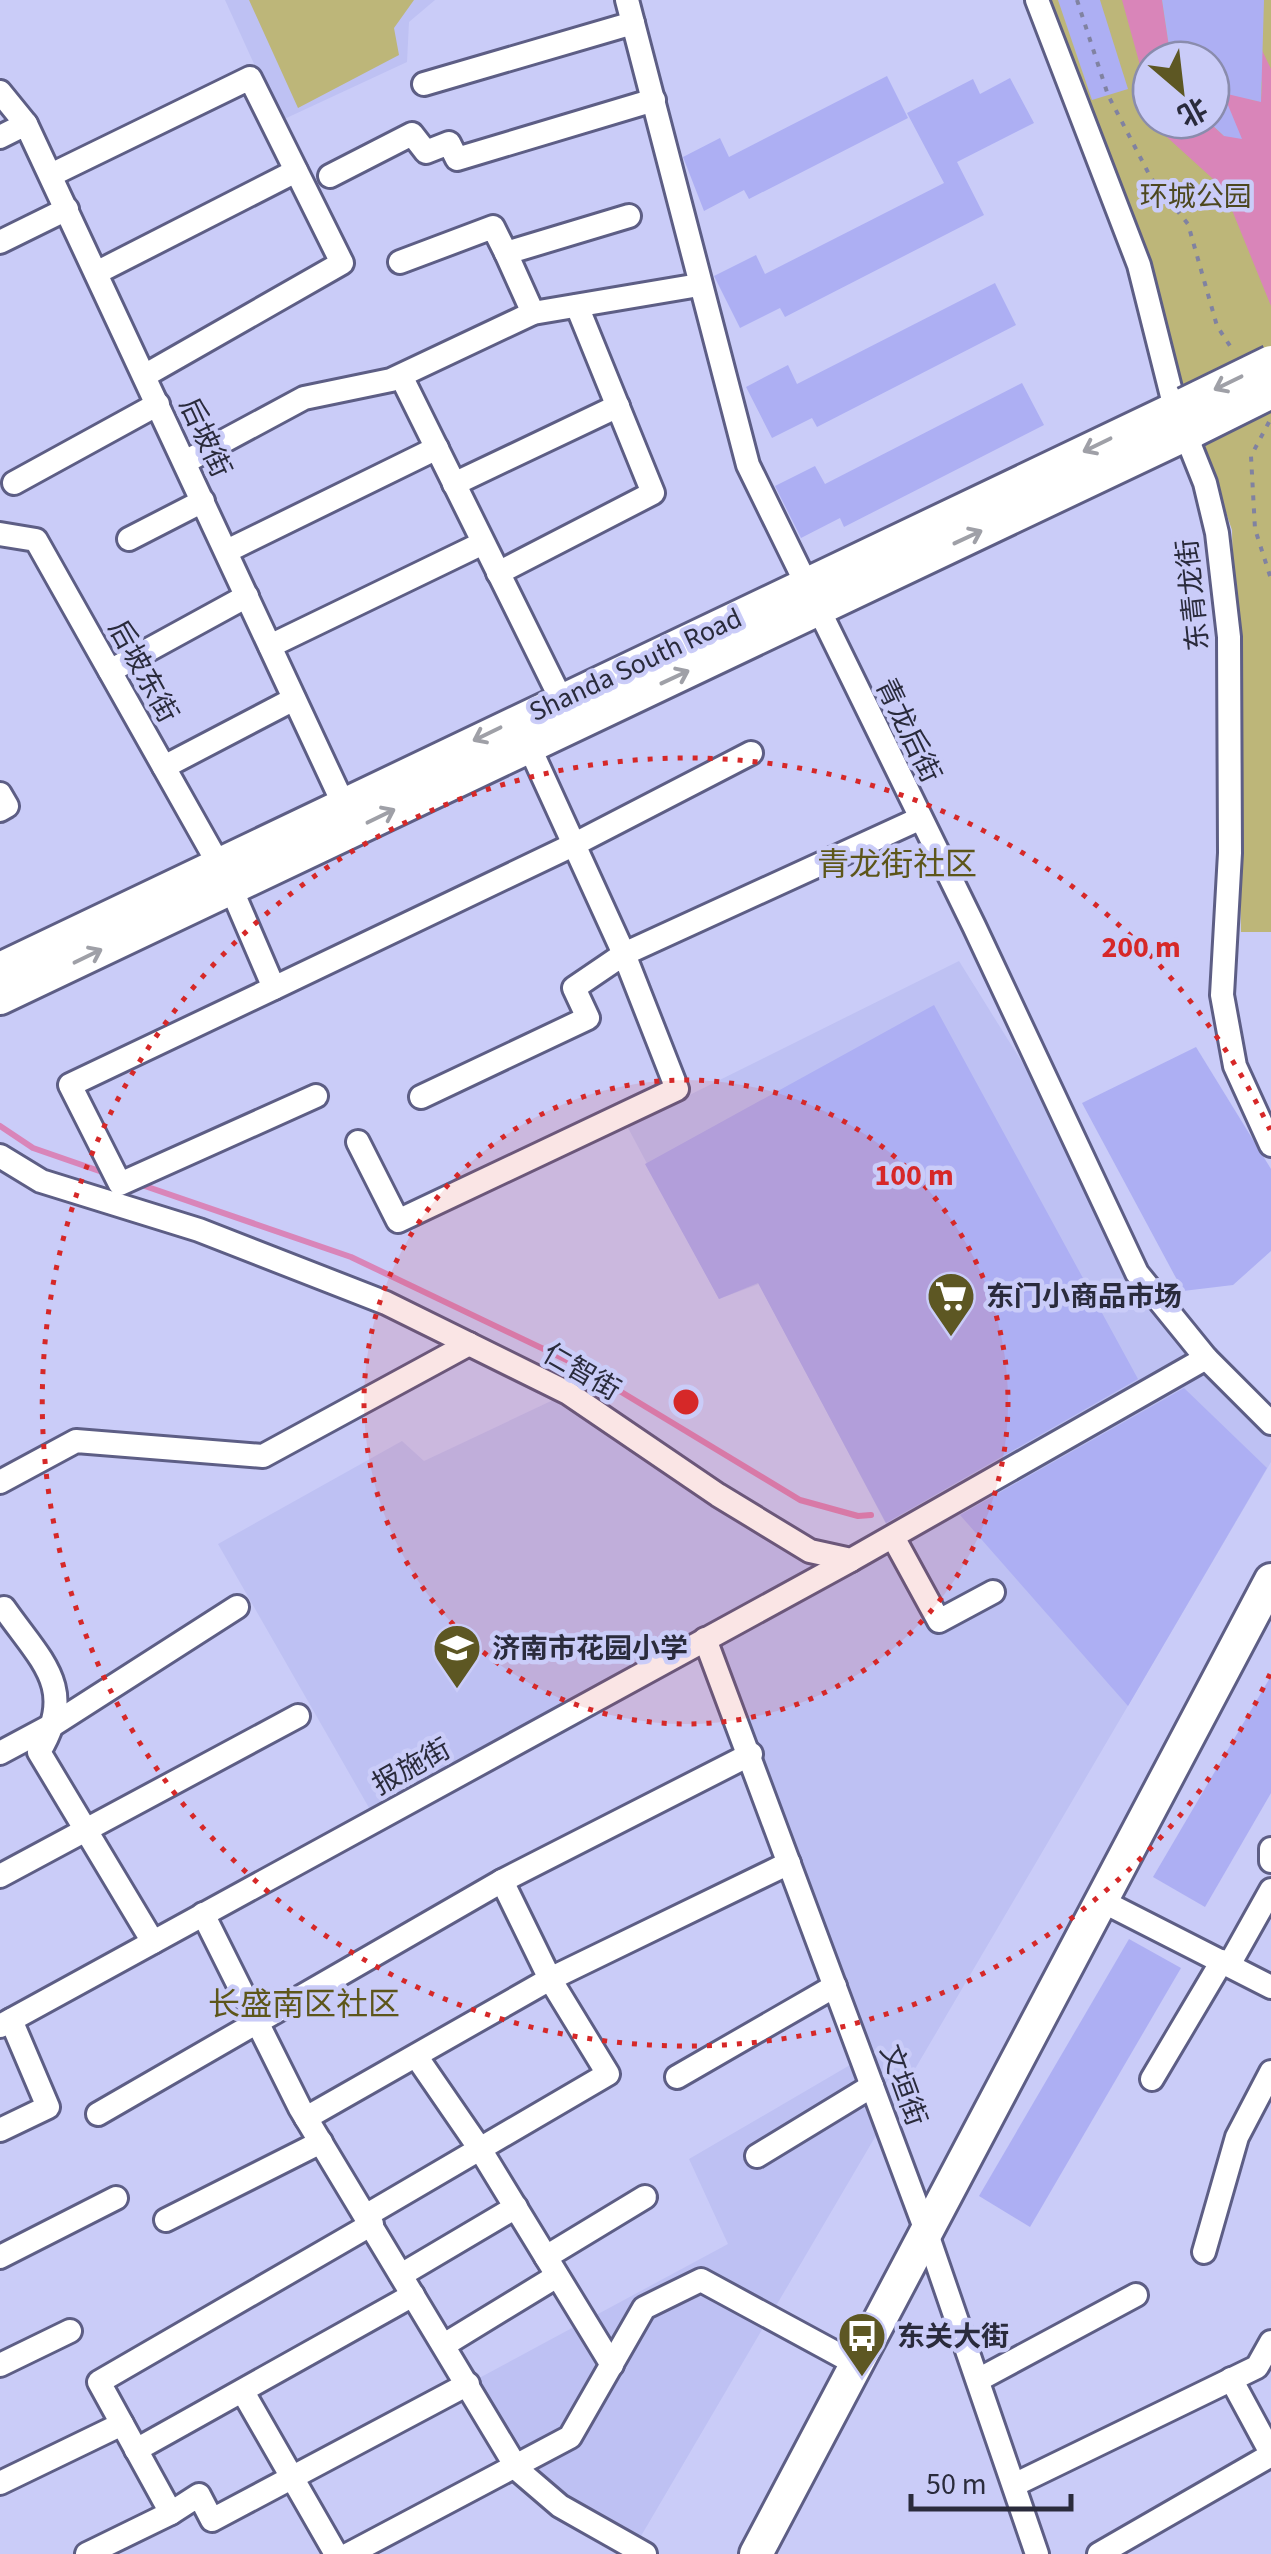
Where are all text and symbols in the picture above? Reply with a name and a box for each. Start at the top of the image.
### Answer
north arrow [1131,40,1231,140]
text: 北 [1171,87,1214,135]
park label: 环城公园 [1140,177,1252,217]
one-way arrow [1214,374,1244,393]
street label: 后坡街 [169,391,241,484]
one-way arrow [1083,437,1113,456]
one-way arrow [953,527,983,546]
street label: 东青龙街 [1167,537,1219,653]
street label: Shanda South Road [522,598,748,732]
street label: 后坡东街 [98,613,188,730]
one-way arrow [659,666,689,685]
street label: 青龙后街 [866,671,951,790]
one-way arrow [473,726,503,745]
one-way arrow [365,806,395,825]
district label: 青龙街社区 [817,842,977,888]
text: 200 m [1101,926,1181,969]
one-way arrow [72,946,102,965]
text: 100 m [874,1154,954,1197]
supermarket icon: 东门小商品市场 [925,1270,977,1338]
place label: 东门小商品市场 [986,1277,1182,1317]
street label: 仁智街 [535,1334,628,1410]
centre of rings [668,1384,704,1420]
school or university icon: 济南市花园小学 [431,1622,483,1690]
place label: 济南市花园小学 [492,1629,688,1669]
street label: 报施街 [365,1729,458,1805]
district label: 长盛南区社区 [208,1982,400,2028]
street label: 文垣街 [870,2039,936,2132]
bus stop icon: 东关大街 [836,2310,888,2378]
place label: 东关大街 [897,2317,1009,2357]
scale bar [911,2449,1071,2511]
text: 50 m [926,2463,987,2506]

